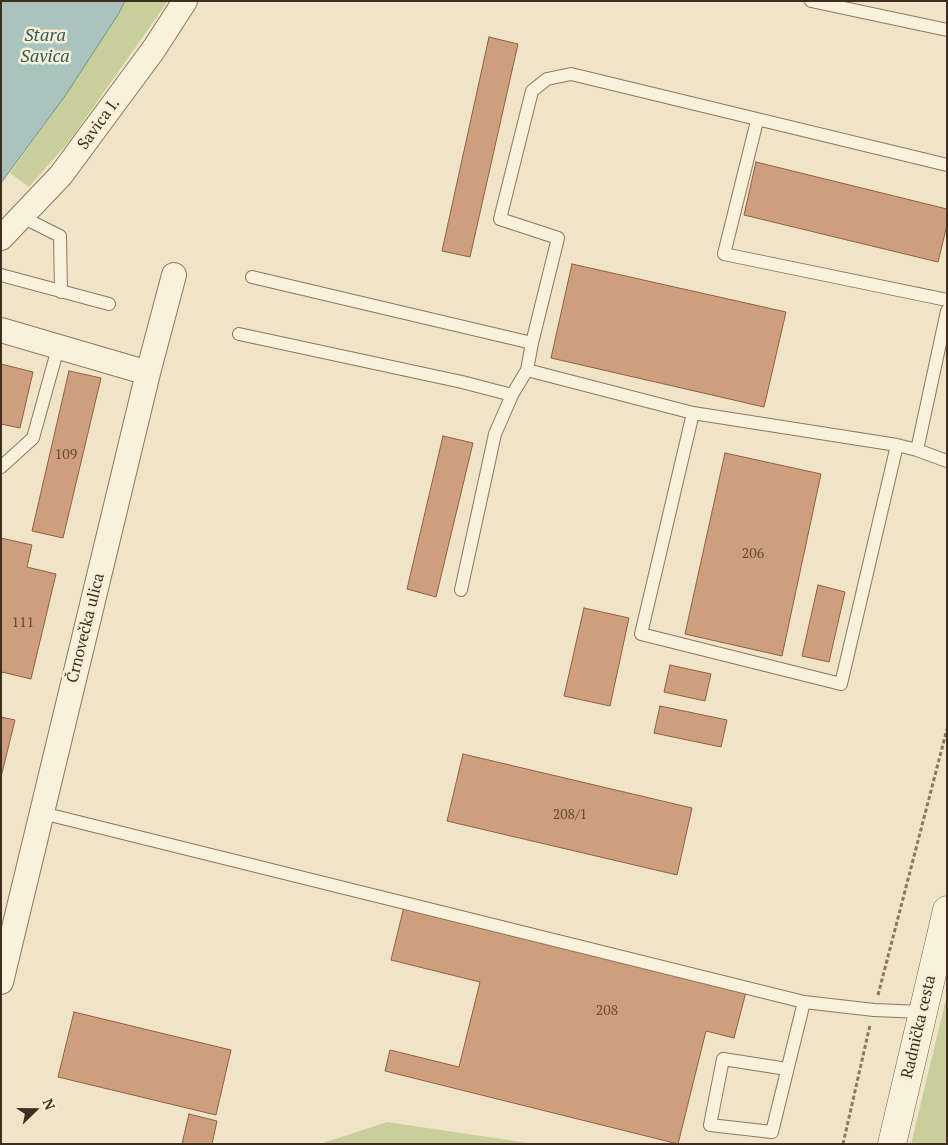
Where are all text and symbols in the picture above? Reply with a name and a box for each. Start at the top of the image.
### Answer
water label: Stara Savica [20,25,70,68]
street label: Savica I. [74,94,124,154]
house number: 109 [55,447,77,463]
house number: 206 [742,546,764,562]
street label: Črnovečka ulica [63,571,109,685]
house number: 111 [12,615,34,631]
house number: 208/1 [553,807,587,823]
street label: Radnička cesta [898,974,940,1080]
house number: 208 [596,1003,618,1019]
north arrow [10,1085,60,1135]
text: N [39,1096,60,1113]

